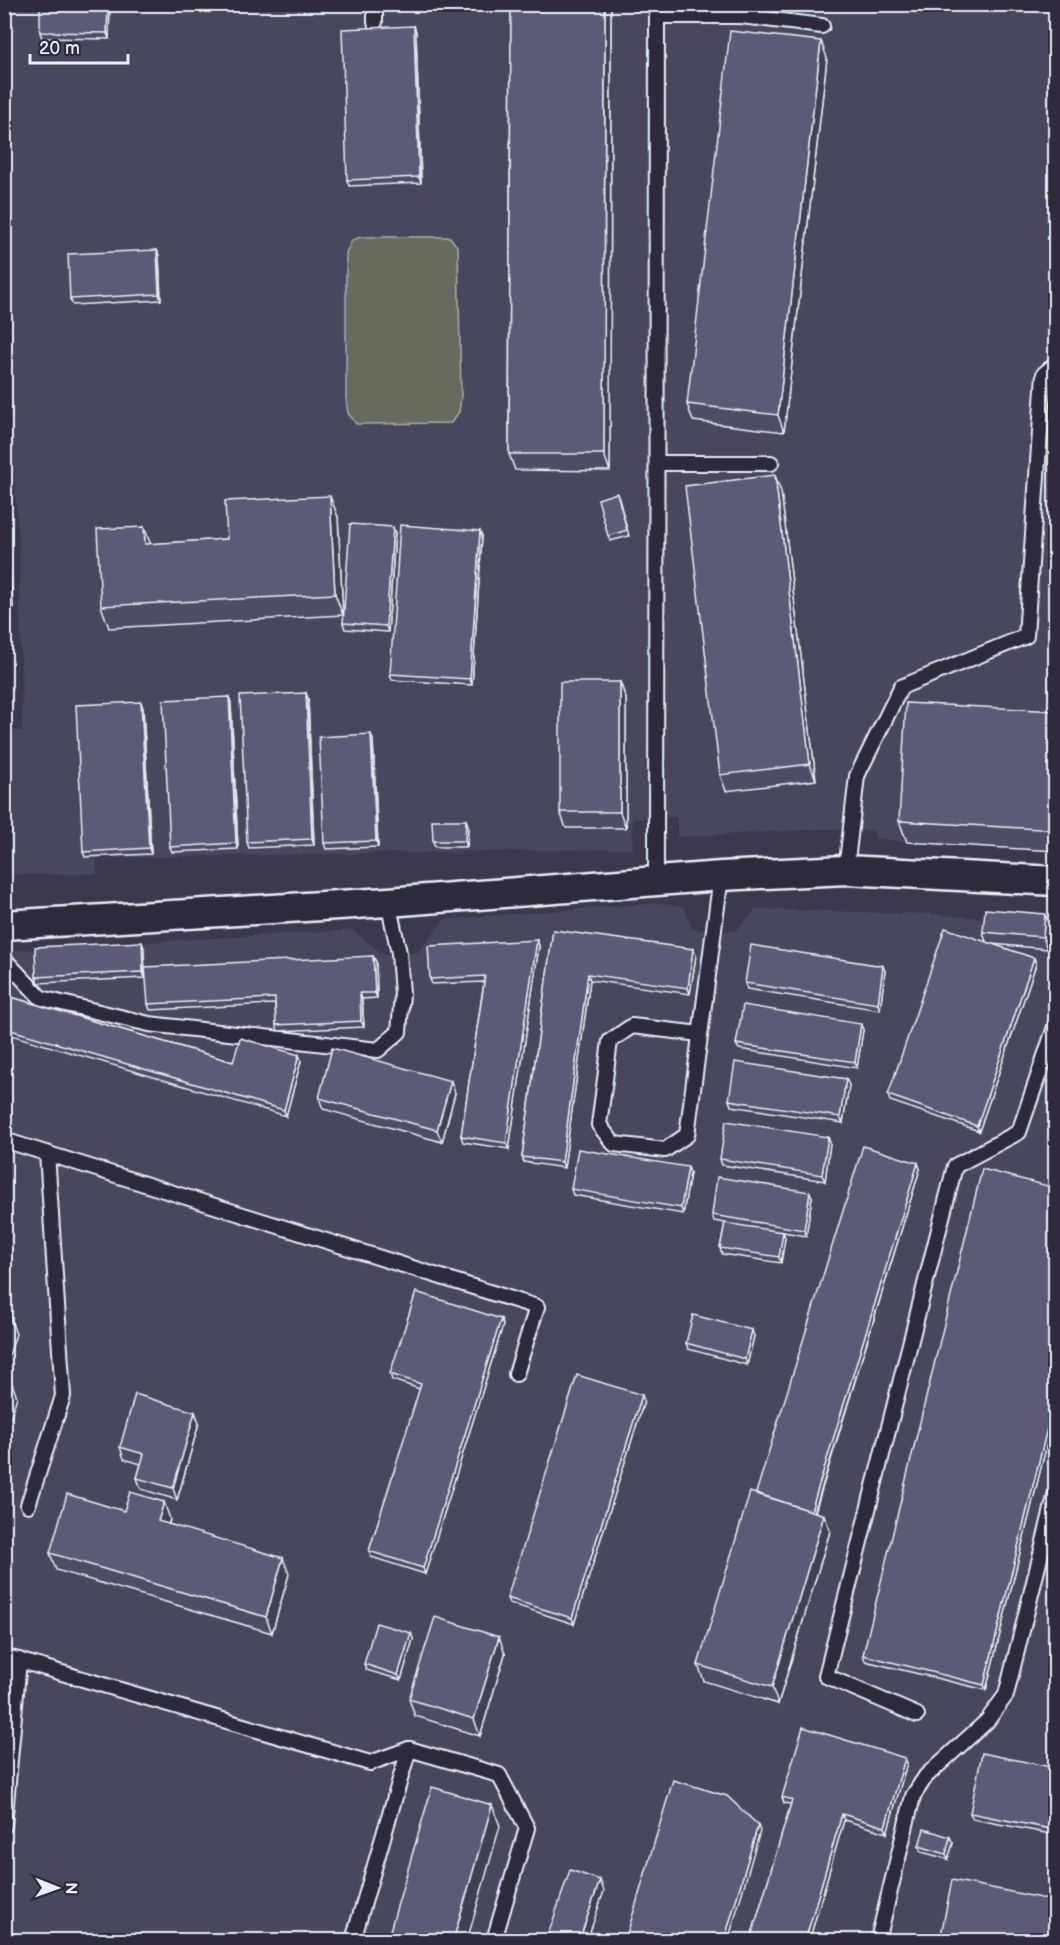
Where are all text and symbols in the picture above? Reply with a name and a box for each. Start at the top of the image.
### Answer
scale bar [30,27,128,65]
text: 20 m [39,38,80,59]
north arrow [27,1858,87,1918]
text: N [61,1882,80,1894]

